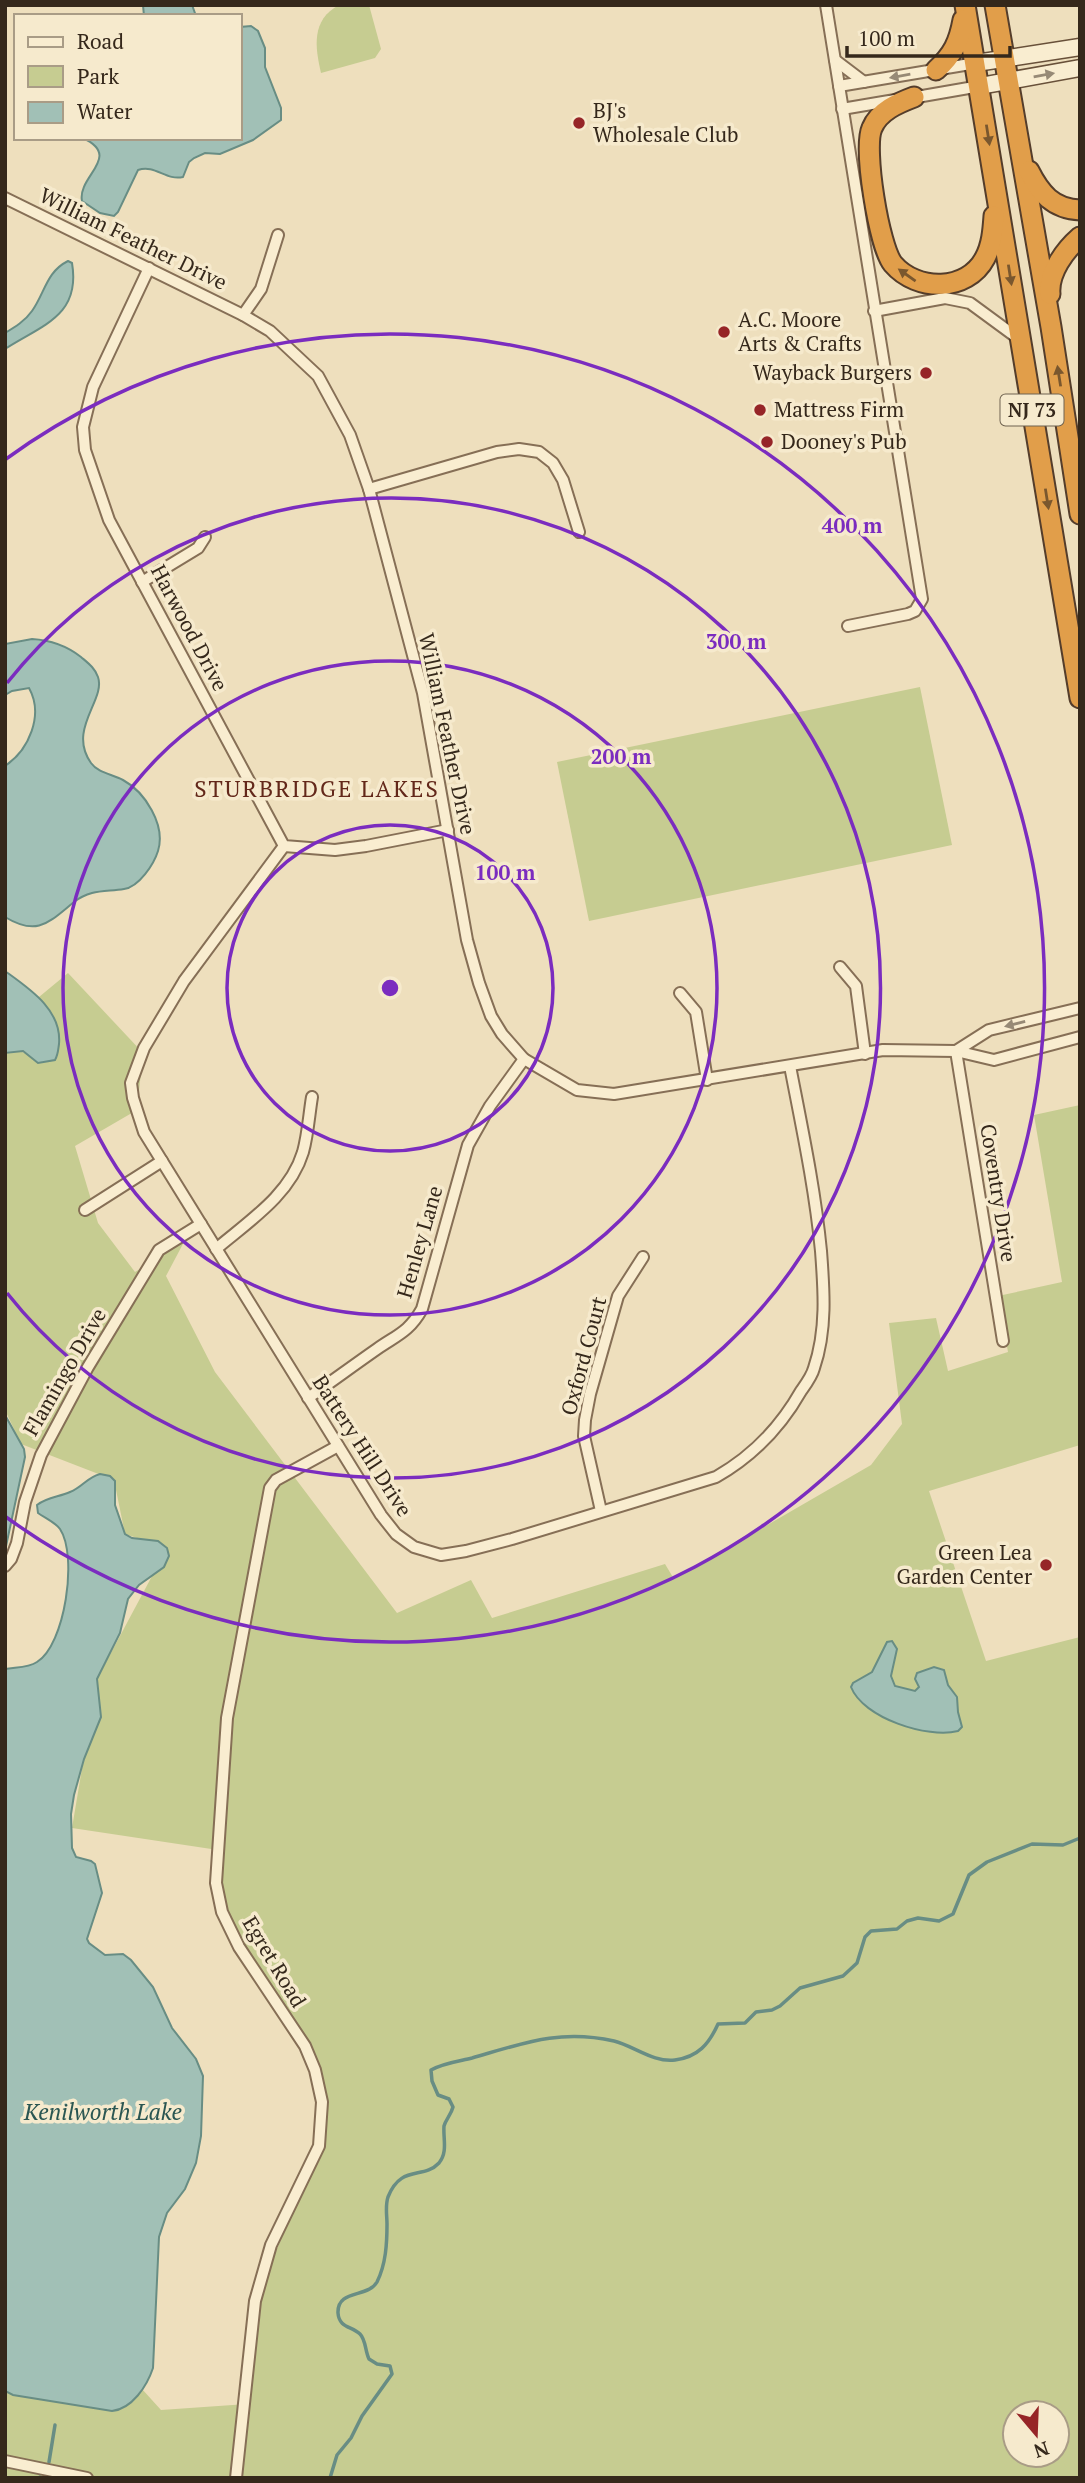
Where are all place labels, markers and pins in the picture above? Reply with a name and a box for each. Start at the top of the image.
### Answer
place label: BJ's Wholesale Club [593,96,738,148]
marker: BJ's Wholesale Club [571,115,587,131]
place label: A.C. Moore Arts & Crafts [738,305,862,357]
marker: A.C. Moore Arts & Crafts [716,324,732,340]
place label: Wayback Burgers [753,358,912,386]
marker: Wayback Burgers [918,365,934,381]
place label: Mattress Firm [774,395,904,423]
marker: Mattress Firm [752,402,768,418]
place label: Dooney's Pub [781,427,907,455]
marker: Dooney's Pub [759,434,775,450]
centre of rings [378,976,402,1000]
place label: Green Lea Garden Center [897,1538,1032,1590]
marker: Green Lea Garden Center [1038,1557,1054,1573]

